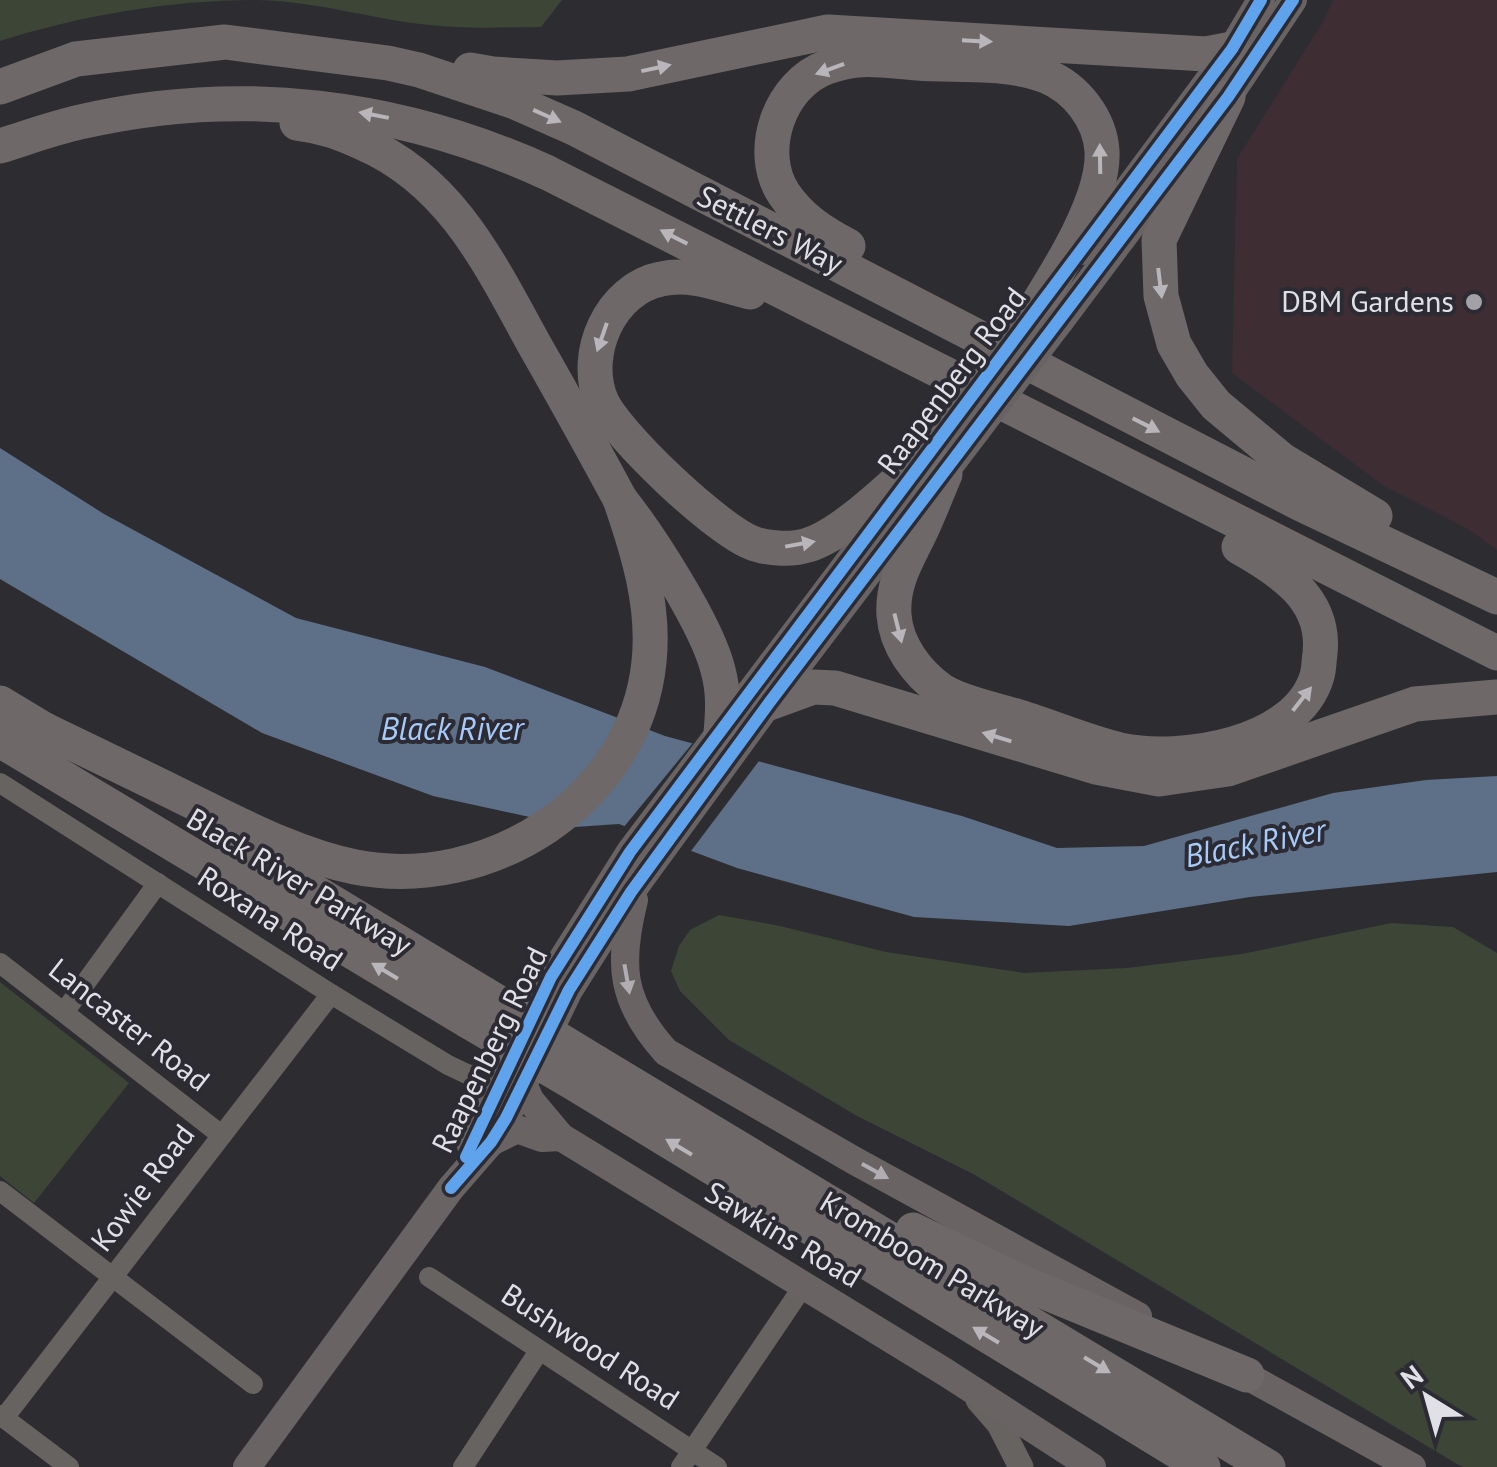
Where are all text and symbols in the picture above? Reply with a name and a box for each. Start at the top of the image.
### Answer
one-way arrow [961,33,993,49]
one-way arrow [640,60,671,76]
one-way arrow [814,62,844,77]
one-way arrow [358,107,389,123]
one-way arrow [533,107,562,124]
one-way arrow [1092,142,1108,174]
street label: Settlers Way [691,175,850,282]
one-way arrow [659,229,688,246]
one-way arrow [1152,268,1168,300]
street label: Raapenberg Road [868,279,1034,481]
place label: DBM Gardens [1281,281,1454,320]
marker: DBM Gardens [1463,291,1485,313]
one-way arrow [594,322,609,352]
one-way arrow [1132,416,1161,433]
one-way arrow [785,536,816,551]
one-way arrow [890,613,906,644]
one-way arrow [1291,687,1312,713]
water label: Black River [381,707,526,749]
one-way arrow [981,729,1012,744]
street label: Black River Parkway [180,798,419,963]
water label: Black River [1181,807,1331,876]
street label: Roxana Road [191,856,351,979]
street label: Raapenberg Road [422,940,555,1159]
street label: Lancaster Road [41,949,218,1099]
one-way arrow [371,963,399,980]
one-way arrow [620,964,635,995]
street label: Kowie Road [81,1116,202,1259]
one-way arrow [665,1139,693,1156]
one-way arrow [860,1163,889,1180]
street label: Sawkins Road [698,1172,869,1296]
street label: Kromboom Parkway [813,1181,1052,1346]
street label: Bushwood Road [495,1274,687,1418]
one-way arrow [972,1327,1000,1344]
north arrow [1377,1347,1477,1447]
one-way arrow [1083,1355,1111,1373]
text: N [1393,1356,1430,1397]

